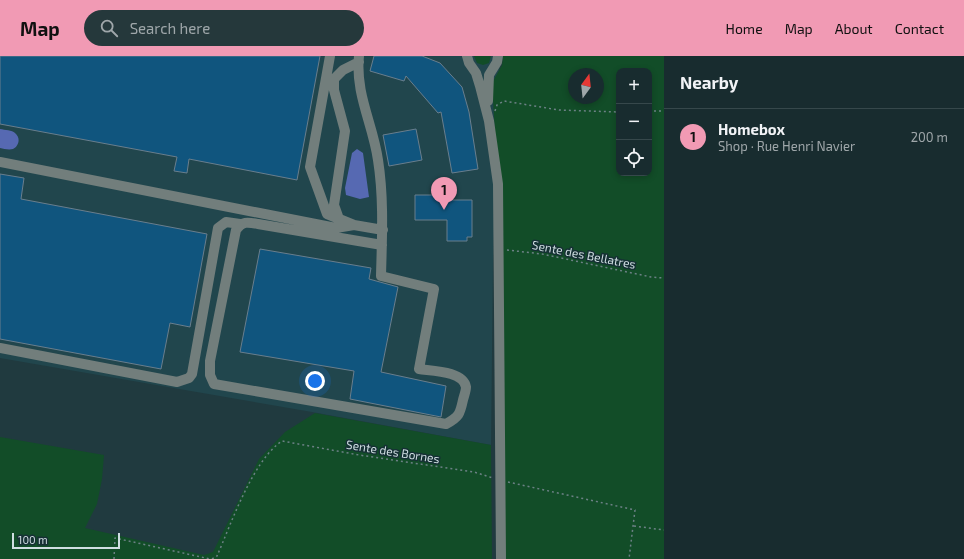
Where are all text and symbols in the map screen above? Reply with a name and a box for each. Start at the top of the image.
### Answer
search box [84,10,364,46]
text: Map [20,17,60,40]
icon: search [98,17,120,39]
text: Search here [130,19,210,37]
text: Home [726,20,763,37]
text: Map [785,20,813,37]
text: About [835,20,873,37]
text: Contact [895,20,944,37]
north arrow [568,68,604,104]
map controls [616,68,652,176]
button: + [616,68,652,104]
text: Nearby [680,72,738,92]
button: − [616,104,652,140]
text: Homebox [718,120,785,138]
text: 1 [690,129,696,145]
text: 200 m [911,129,948,145]
text: Shop · Rue Henri Navier [718,138,855,154]
button: locate [616,140,652,176]
pin: 1 [431,177,457,210]
street label: Sente des Bellatres [531,237,637,271]
your location [305,371,325,391]
street label: Sente des Bornes [345,437,441,465]
scale bar [12,531,120,550]
text: 100 m [18,533,48,546]

